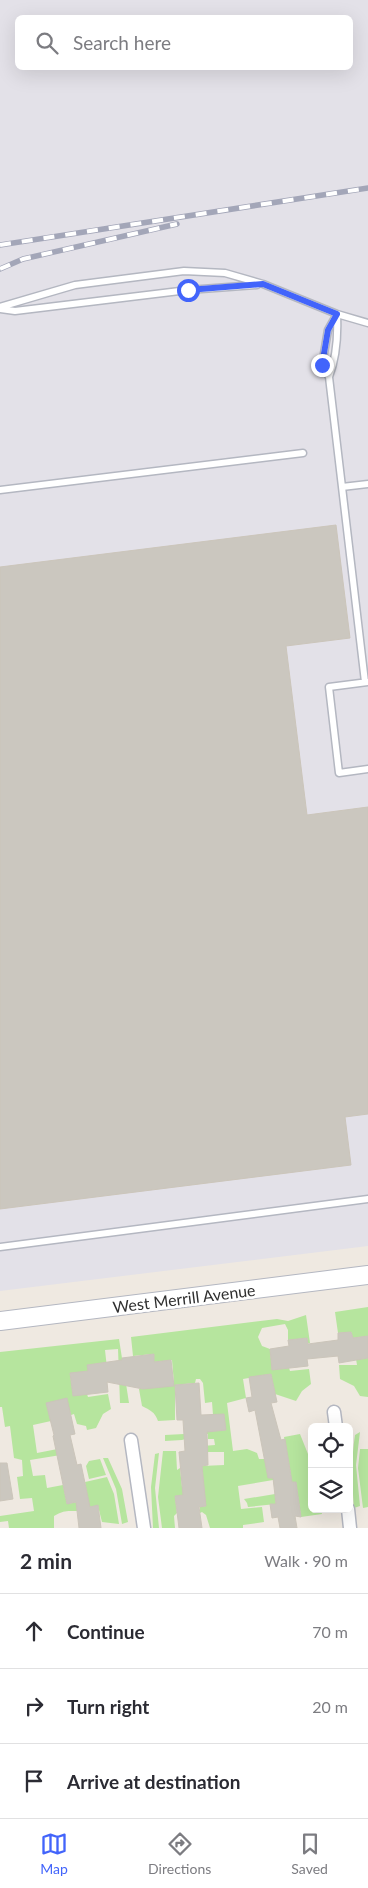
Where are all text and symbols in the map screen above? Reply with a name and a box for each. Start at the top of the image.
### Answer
search box [15,15,353,70]
icon: search [33,29,61,57]
text: Search here [73,31,171,54]
route start [177,279,200,302]
route end [311,354,334,377]
street label: West Merrill Avenue [112,1280,256,1316]
map controls [308,1423,353,1513]
button: locate [308,1423,353,1468]
button: layers [308,1468,353,1513]
text: 2 min [20,1548,72,1573]
text: Walk · 90 m [264,1551,348,1570]
icon: ahead [20,1617,48,1645]
text: Continue [67,1620,145,1643]
text: 70 m [312,1622,348,1641]
icon: right [20,1692,48,1720]
text: Turn right [67,1695,149,1718]
text: 20 m [312,1697,348,1716]
icon: arrive [20,1767,48,1795]
text: Arrive at destination [67,1770,240,1793]
tab: Map [40,1830,68,1877]
tab: Directions [148,1830,211,1877]
tab: Saved [291,1830,328,1877]

